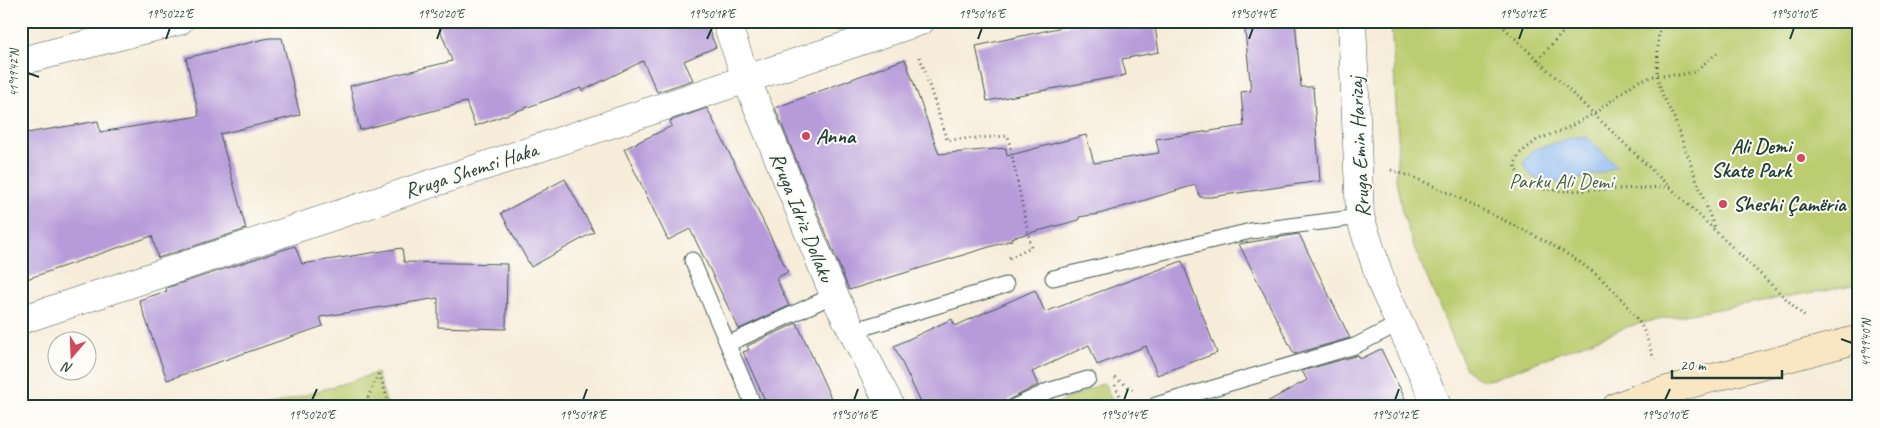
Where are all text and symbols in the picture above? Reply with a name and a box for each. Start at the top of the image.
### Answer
text: 19°50'22"E [147,6,195,22]
text: 19°50'20"E [418,6,466,22]
text: 19°50'18"E [689,6,737,22]
text: 19°50'16"E [959,6,1007,22]
text: 19°50'14"E [1230,6,1278,22]
text: 19°50'12"E [1500,6,1548,22]
text: 19°50'10"E [1771,6,1819,22]
text: 41°19'42"N [6,48,22,97]
street label: Rruga Emin Harizaj [1342,73,1376,218]
place label: Anna [816,123,857,149]
marker: Anna [800,130,812,142]
place label: Ali Demi Skate Park [1711,133,1794,183]
street label: Rruga Shemsi Haka [401,136,543,204]
street label: Rruga Idriz Dollaku [764,148,840,287]
marker: Ali Demi Skate Park [1795,152,1807,164]
park label: Parku Ali Demi [1509,168,1616,194]
place label: Sheshi Çamëria [1733,191,1847,217]
marker: Sheshi Çamëria [1717,198,1729,210]
text: 41°19'40"N [1858,318,1874,367]
north arrow [48,330,98,380]
scale bar [1672,348,1782,380]
text: 20 m [1680,356,1707,375]
text: N [59,358,75,377]
text: 19°50'20"E [289,407,337,423]
text: 19°50'18"E [560,407,608,423]
text: 19°50'16"E [831,407,879,423]
text: 19°50'14"E [1101,407,1149,423]
text: 19°50'12"E [1372,407,1420,423]
text: 19°50'10"E [1642,407,1690,423]

